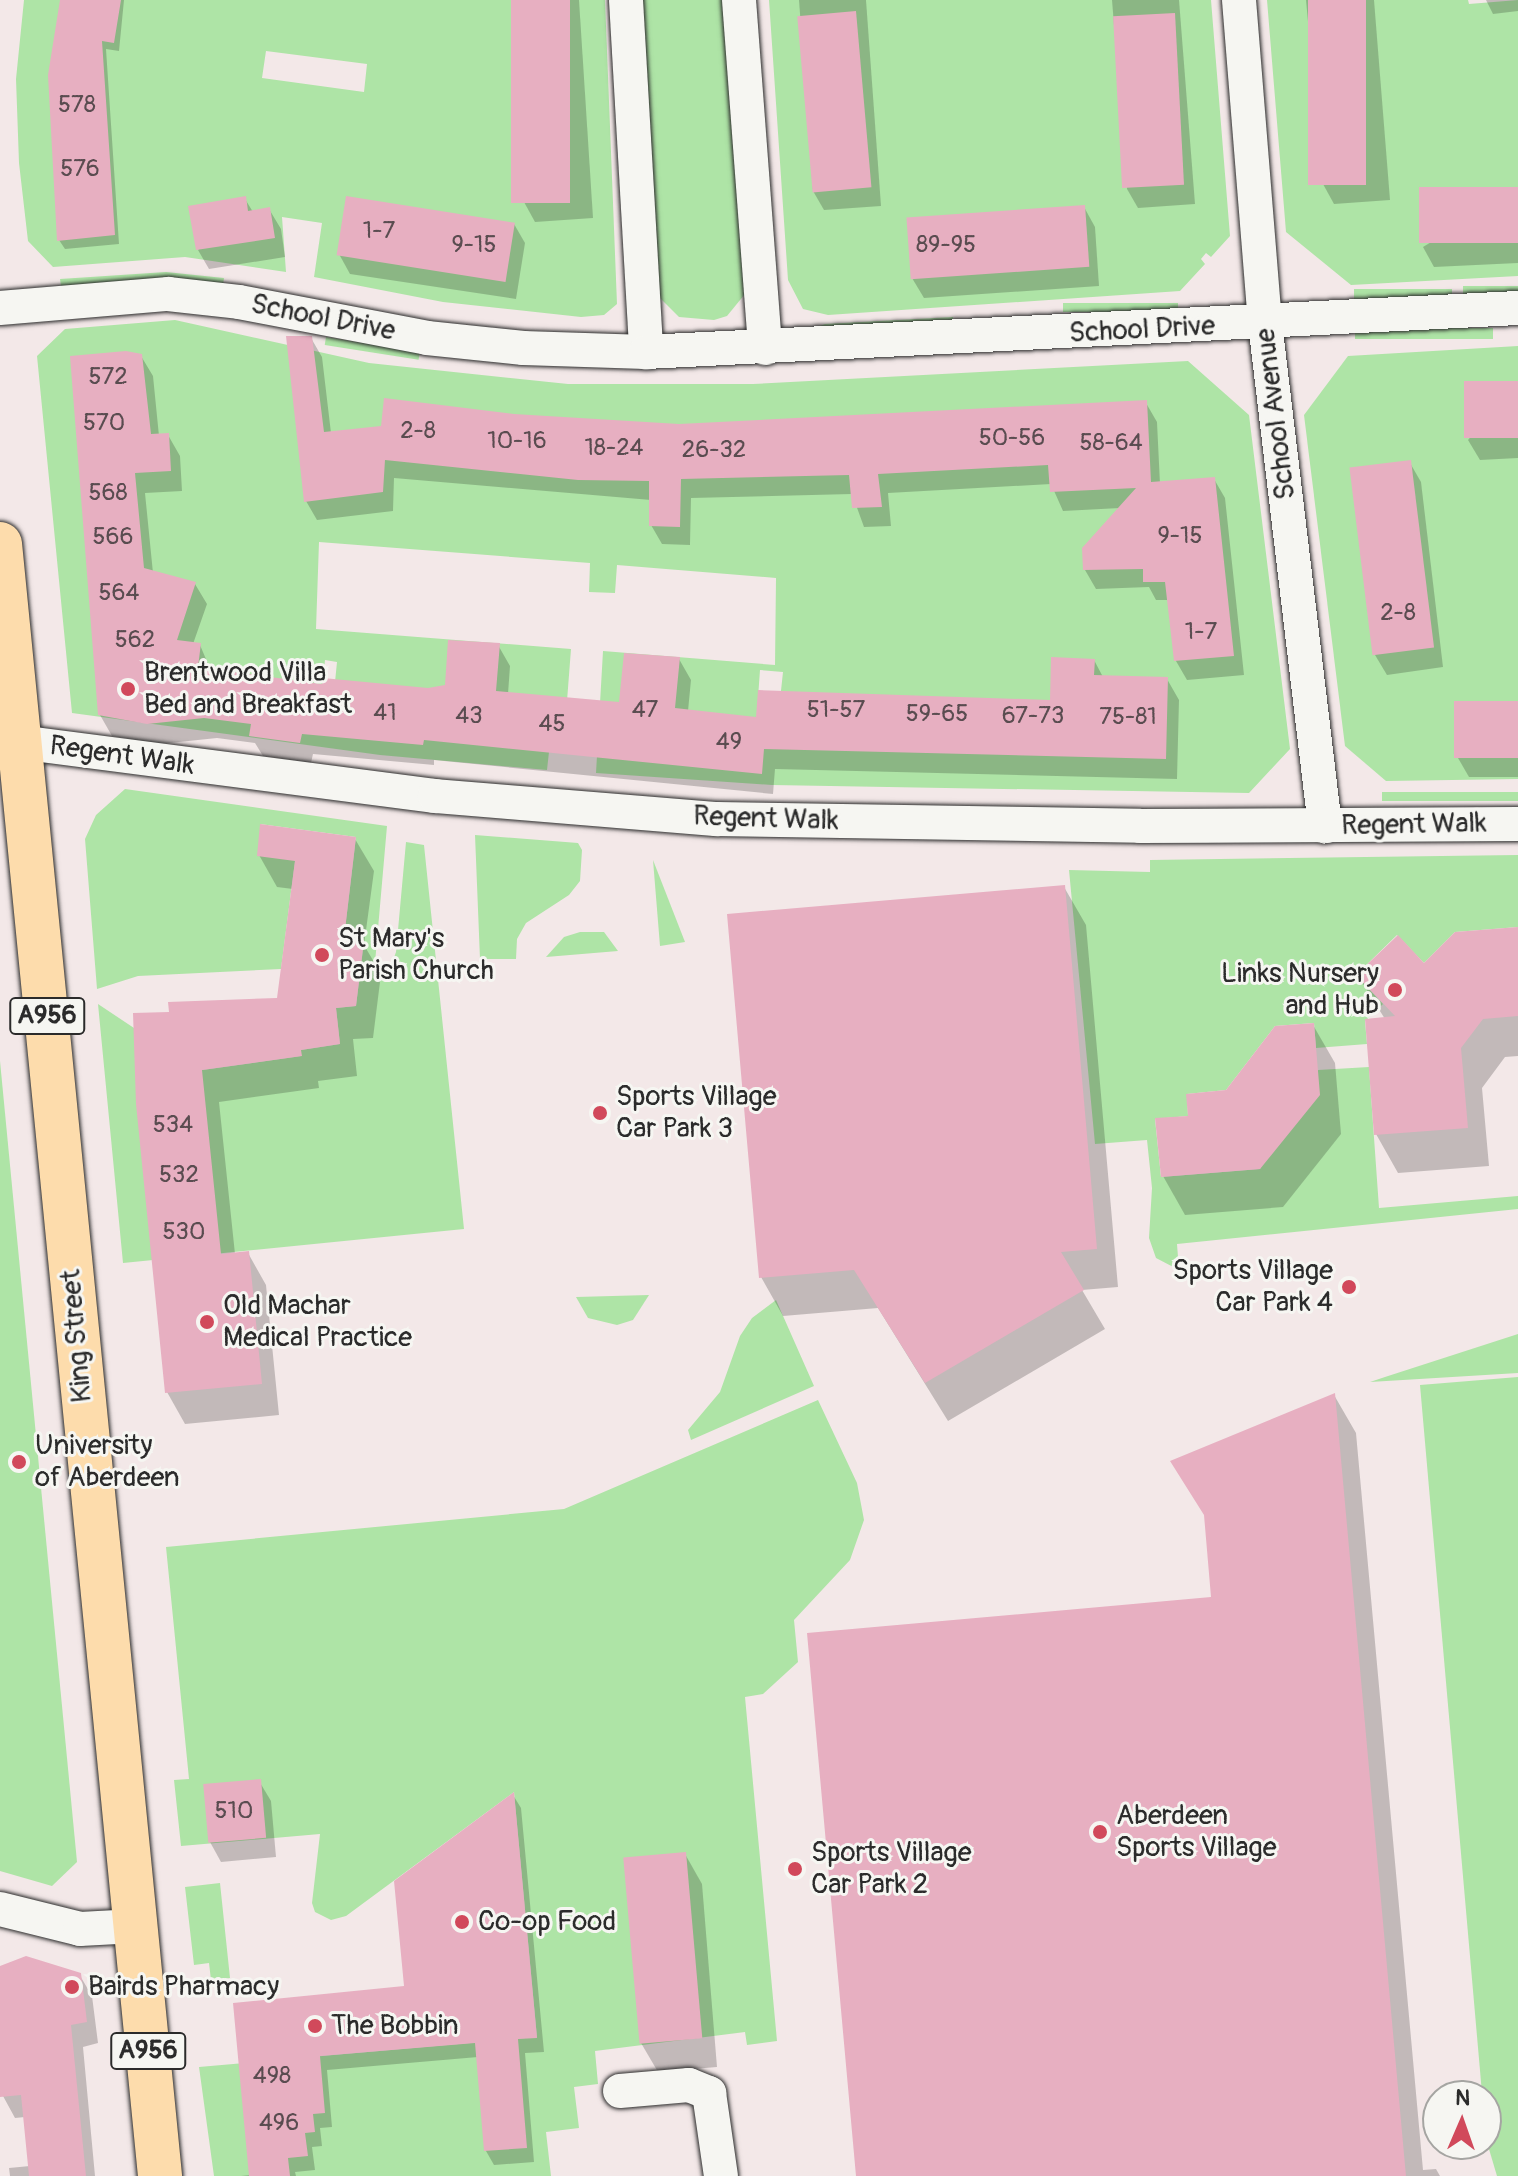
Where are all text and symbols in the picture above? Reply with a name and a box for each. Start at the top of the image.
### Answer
house number: 578 [58,91,96,119]
house number: 576 [60,155,100,183]
house number: 1-7 [363,217,395,245]
house number: 9-15 [452,231,496,259]
house number: 89-95 [916,231,976,259]
street label: School Drive [248,288,398,348]
street label: School Drive [1068,309,1216,351]
street label: School Avenue [1249,326,1303,502]
house number: 572 [88,363,128,391]
house number: 570 [83,409,125,437]
house number: 2-8 [400,417,436,445]
house number: 50-56 [979,424,1045,452]
house number: 10-16 [487,427,547,455]
house number: 58-64 [1079,429,1143,457]
house number: 18-24 [584,434,644,462]
house number: 26-32 [682,436,746,464]
house number: 568 [88,479,128,507]
house number: 9-15 [1158,522,1202,550]
house number: 566 [93,523,133,551]
house number: 564 [99,579,139,607]
house number: 2-8 [1380,599,1416,627]
house number: 1-7 [1185,618,1217,646]
house number: 562 [115,626,155,654]
place label: Brentwood Villa Bed and Breakfast [144,656,352,722]
marker: Brentwood Villa Bed and Breakfast [119,680,137,698]
house number: 47 [632,696,658,724]
house number: 51-57 [807,696,865,724]
house number: 41 [373,699,397,727]
house number: 59-65 [906,700,968,728]
house number: 43 [455,702,483,730]
house number: 67-73 [1002,702,1064,730]
house number: 75-81 [1099,703,1157,731]
house number: 45 [539,710,565,738]
house number: 49 [716,728,742,756]
street label: Regent Walk [48,729,196,783]
street label: Regent Walk [693,800,839,838]
street label: Regent Walk [1341,807,1487,843]
place label: St Mary's Parish Church [338,922,494,988]
marker: St Mary's Parish Church [313,946,331,964]
place label: Links Nursery and Hub [1221,957,1379,1023]
marker: Links Nursery and Hub [1386,981,1404,999]
road number: A956 [9,994,85,1038]
place label: Sports Village Car Park 3 [616,1080,776,1146]
marker: Sports Village Car Park 3 [591,1104,609,1122]
house number: 534 [153,1111,193,1139]
house number: 532 [159,1161,199,1189]
house number: 530 [163,1218,205,1246]
place label: Sports Village Car Park 4 [1173,1254,1333,1320]
street label: King Street [54,1268,100,1404]
marker: Sports Village Car Park 4 [1340,1278,1358,1296]
place label: Old Machar Medical Practice [223,1289,412,1355]
marker: Old Machar Medical Practice [198,1313,216,1331]
place label: University of Aberdeen [35,1429,180,1495]
marker: University of Aberdeen [10,1453,28,1471]
house number: 510 [215,1797,253,1825]
place label: Aberdeen Sports Village [1116,1799,1276,1865]
marker: Aberdeen Sports Village [1091,1823,1109,1841]
place label: Sports Village Car Park 2 [811,1836,971,1902]
marker: Sports Village Car Park 2 [786,1860,804,1878]
place label: Co-op Food [478,1905,616,1939]
marker: Co-op Food [453,1913,471,1931]
place label: Bairds Pharmacy [88,1970,279,2004]
marker: Bairds Pharmacy [63,1978,81,1996]
place label: The Bobbin [331,2009,458,2043]
marker: The Bobbin [306,2017,324,2035]
road number: A956 [110,2029,186,2073]
house number: 498 [253,2062,291,2090]
north arrow [1422,2080,1502,2160]
text: N [1455,2084,1471,2112]
house number: 496 [259,2109,299,2137]

